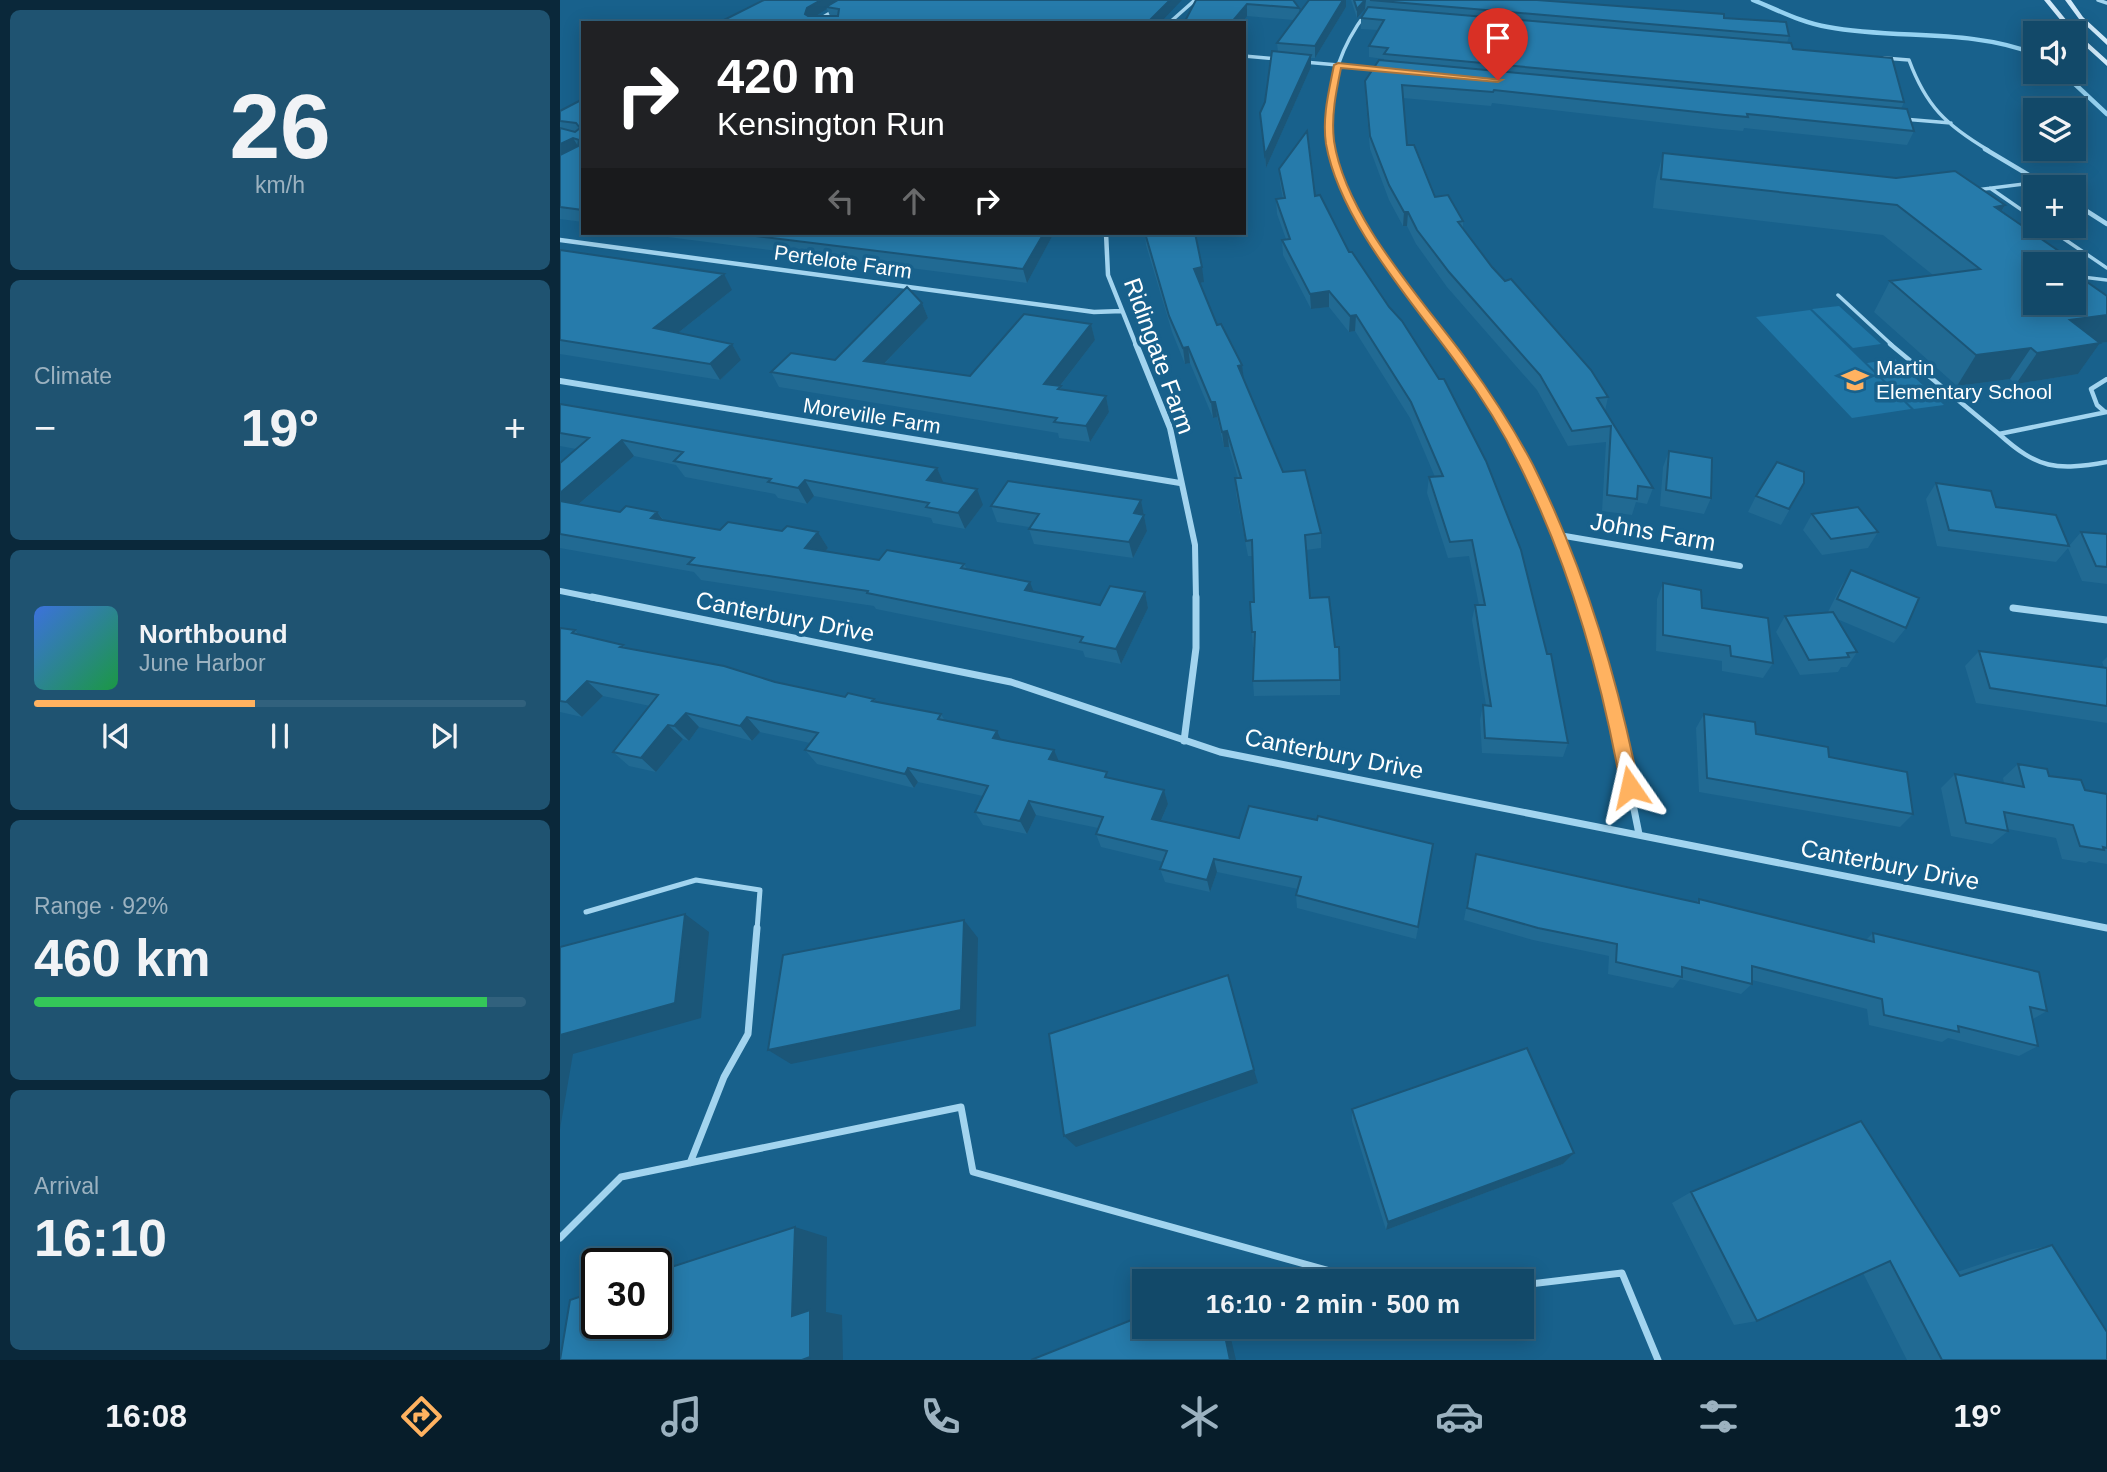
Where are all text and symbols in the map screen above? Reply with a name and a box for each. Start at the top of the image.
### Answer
pin [1468,8,1528,80]
icon: arrive [1479,19,1517,57]
map controls [2023,21,2086,315]
button: sound [2023,21,2086,84]
icon: right [602,49,693,140]
text: 420 m [717,49,856,103]
text: 26 [229,76,331,177]
button: layers [2023,98,2086,161]
text: Kensington Run [717,106,945,142]
text: km/h [255,172,305,198]
button: + [2023,175,2086,238]
icon: left [822,182,860,220]
icon: ahead [895,182,933,220]
icon: right [968,182,1006,220]
street label: Pertelote Farm [773,240,913,283]
button: − [2023,252,2086,315]
street label: Ridingate Farm [1119,274,1200,438]
place label: Martin Elementary School [1876,356,2052,403]
text: Climate [34,363,112,389]
school or university icon: Martin Elementary School [1840,365,1870,395]
street label: Moreville Farm [802,393,942,438]
text: 19° [241,399,319,457]
text: − [34,407,56,449]
text: + [504,407,526,449]
street label: Johns Farm [1588,507,1718,556]
street label: Canterbury Drive [693,586,877,647]
text: Northbound [139,619,288,649]
text: June Harbor [139,650,266,676]
icon: previous [97,717,135,755]
icon: pause [261,717,299,755]
icon: next [425,717,463,755]
street label: Canterbury Drive [1242,723,1426,784]
position arrow [1593,750,1667,824]
street label: Canterbury Drive [1798,834,1982,895]
text: Range · 92% [34,893,168,919]
text: 460 km [34,929,210,987]
text: Arrival [34,1173,99,1199]
text: 16:10 [34,1209,167,1267]
speed limit sign: 30 [581,1248,672,1339]
text: 16:10 · 2 min · 500 m [1206,1289,1460,1319]
icon: directions [397,1392,446,1441]
icon: music [657,1392,706,1441]
icon: phone [916,1392,965,1441]
icon: climate [1175,1392,1224,1441]
icon: car [1435,1392,1484,1441]
icon: filters [1694,1392,1743,1441]
text: 16:08 [105,1398,187,1434]
text: 19° [1953,1398,2002,1434]

